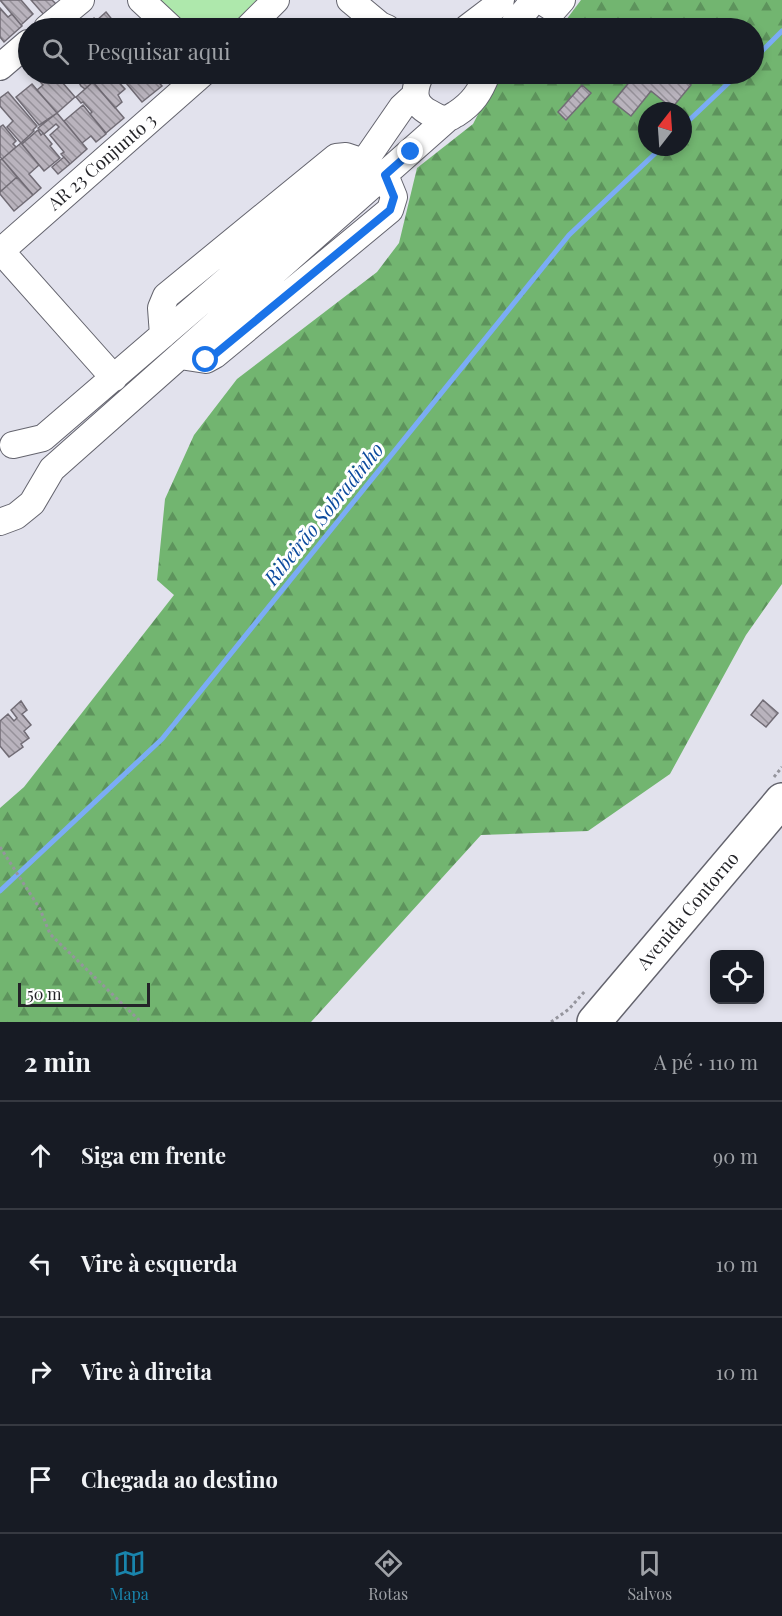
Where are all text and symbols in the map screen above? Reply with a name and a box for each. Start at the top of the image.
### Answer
search box [18,18,764,84]
icon: search [39,35,72,68]
text: Pesquisar aqui [87,36,230,66]
north arrow [638,102,692,156]
street label: AR 23 Conjunto 3 [41,108,161,216]
route end [397,138,423,164]
route start [192,346,218,372]
water label: Ribeirão Sobradinho [256,436,389,591]
street label: Avenida Contorno [630,846,744,975]
map controls [710,950,764,1004]
button: locate [710,950,764,1004]
scale bar [18,980,150,1007]
text: 50 m [27,983,61,1004]
text: 2 min [24,1044,91,1079]
text: A pé · 110 m [654,1048,758,1075]
icon: ahead [24,1139,57,1172]
text: Siga em frente [81,1140,226,1170]
text: 90 m [713,1142,758,1169]
icon: left [24,1247,57,1280]
text: Vire à esquerda [81,1248,238,1278]
text: 10 m [716,1250,758,1277]
icon: right [24,1355,57,1388]
text: Vire à direita [81,1356,212,1386]
text: 10 m [716,1358,758,1385]
icon: arrive [24,1463,57,1496]
text: Chegada ao destino [81,1464,278,1494]
tab: Mapa [110,1547,149,1604]
tab: Rotas [368,1547,408,1604]
tab: Salvos [627,1547,672,1604]

